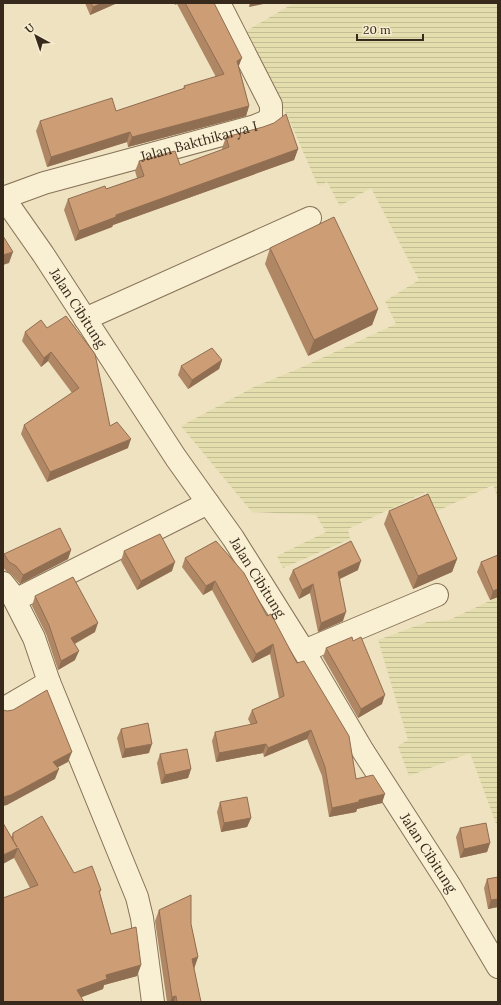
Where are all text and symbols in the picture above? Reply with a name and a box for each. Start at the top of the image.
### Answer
north arrow [16,16,56,56]
scale bar [357,16,423,42]
text: U [22,20,38,36]
text: 20 m [363,22,391,37]
street label: Jalan Bakthikarya I [137,117,259,166]
street label: Jalan Cibitung [45,264,111,351]
street label: Jalan Cibitung [225,533,290,621]
street label: Jalan Cibitung [396,809,461,896]

